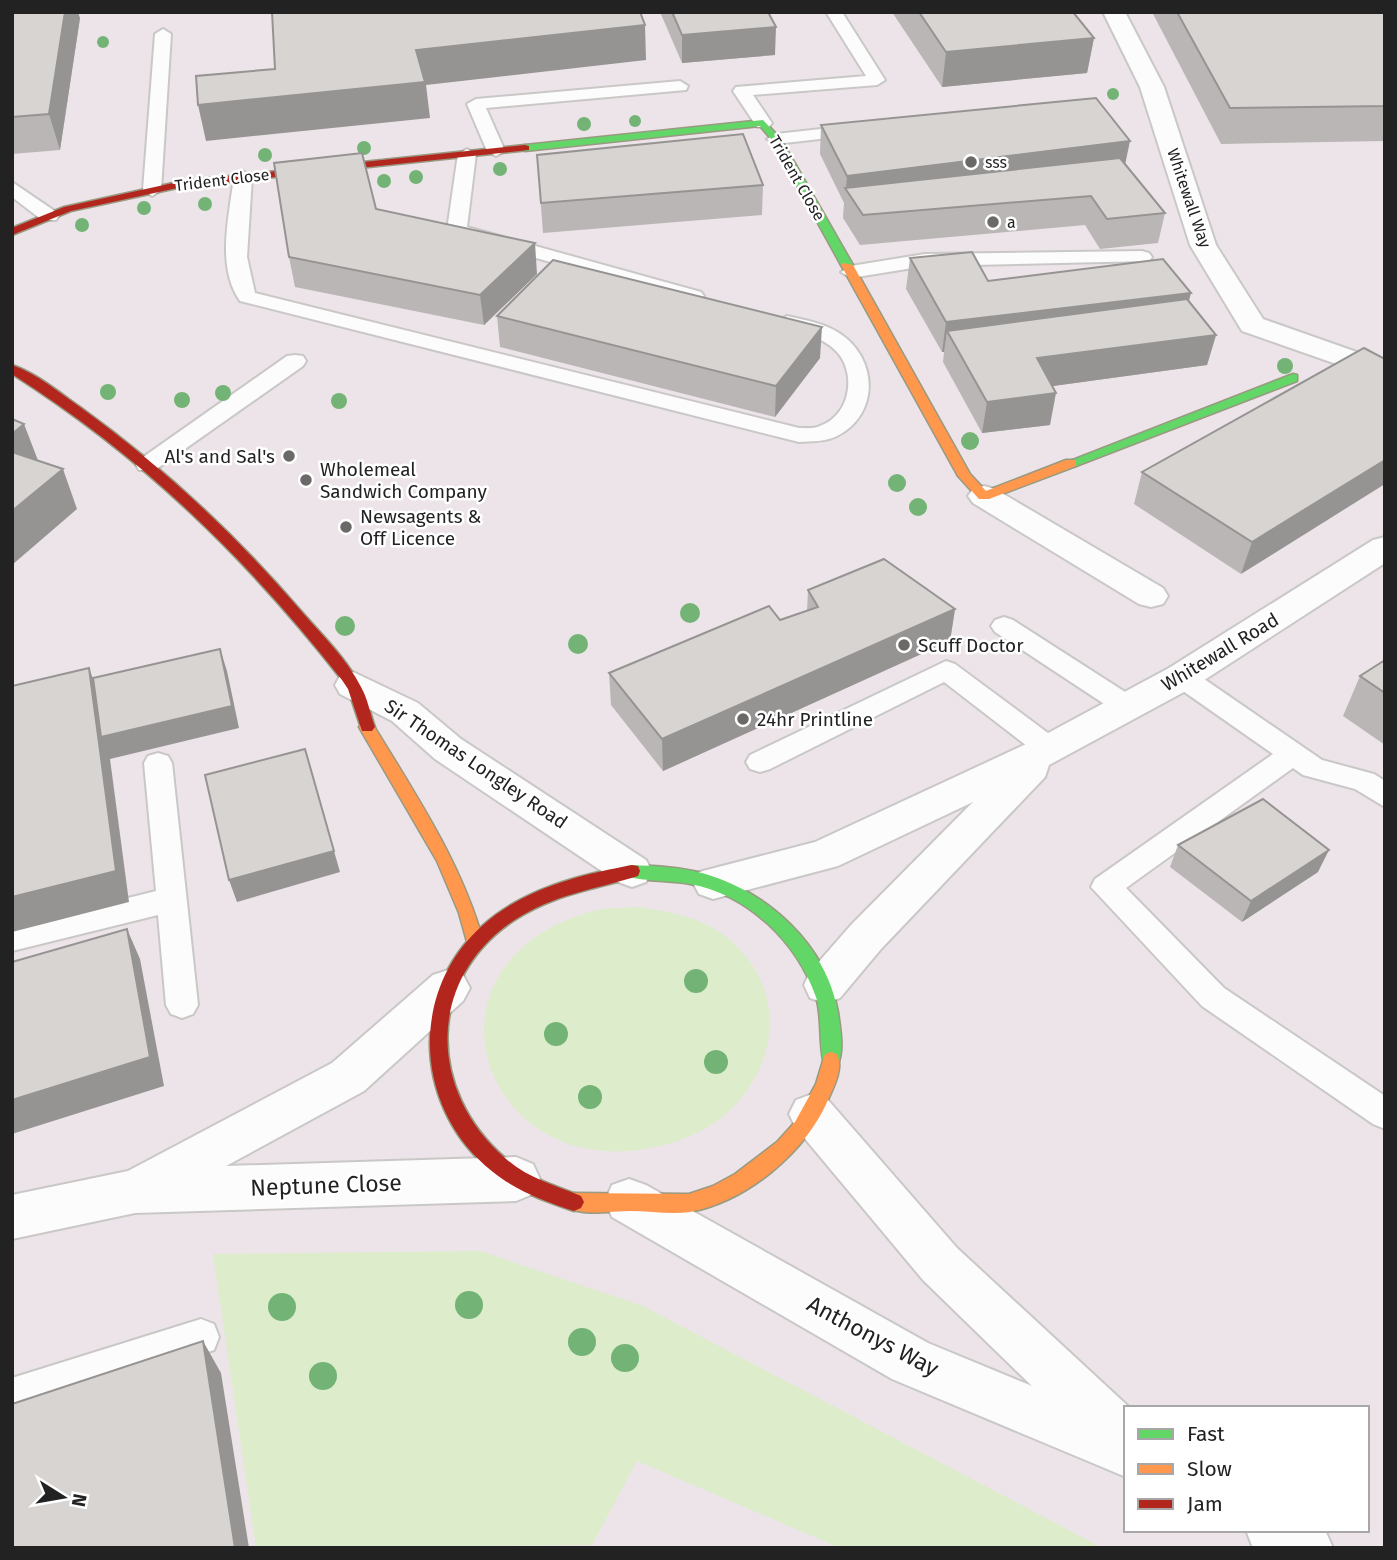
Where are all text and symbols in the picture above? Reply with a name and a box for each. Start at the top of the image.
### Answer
street label: Trident Close [765,132,829,224]
street label: Whitewall Way [1163,146,1215,250]
place label: sss [985,153,1007,172]
marker: sss [963,154,979,170]
street label: Trident Close [174,165,270,195]
place label: a [1007,213,1016,232]
marker: a [985,214,1001,230]
place label: Al's and Sal's [164,445,275,468]
marker: Al's and Sal's [281,448,297,464]
place label: Wholemeal Sandwich Company [320,458,487,503]
marker: Wholemeal Sandwich Company [298,472,314,488]
place label: Newsagents & Off Licence [360,505,482,550]
marker: Newsagents & Off Licence [338,519,354,535]
street label: Whitewall Road [1157,608,1283,696]
place label: Scuff Doctor [918,634,1024,657]
marker: Scuff Doctor [896,637,912,653]
street label: Sir Thomas Longley Road [380,694,572,834]
place label: 24hr Printline [757,708,873,731]
marker: 24hr Printline [735,711,751,727]
street label: Neptune Close [250,1168,402,1202]
street label: Anthonys Way [802,1290,944,1383]
legend [1124,1406,1369,1532]
text: Fast [1187,1421,1225,1447]
text: Slow [1187,1456,1232,1482]
north arrow [28,1462,98,1532]
text: Jam [1187,1491,1223,1517]
text: N [67,1492,92,1509]

